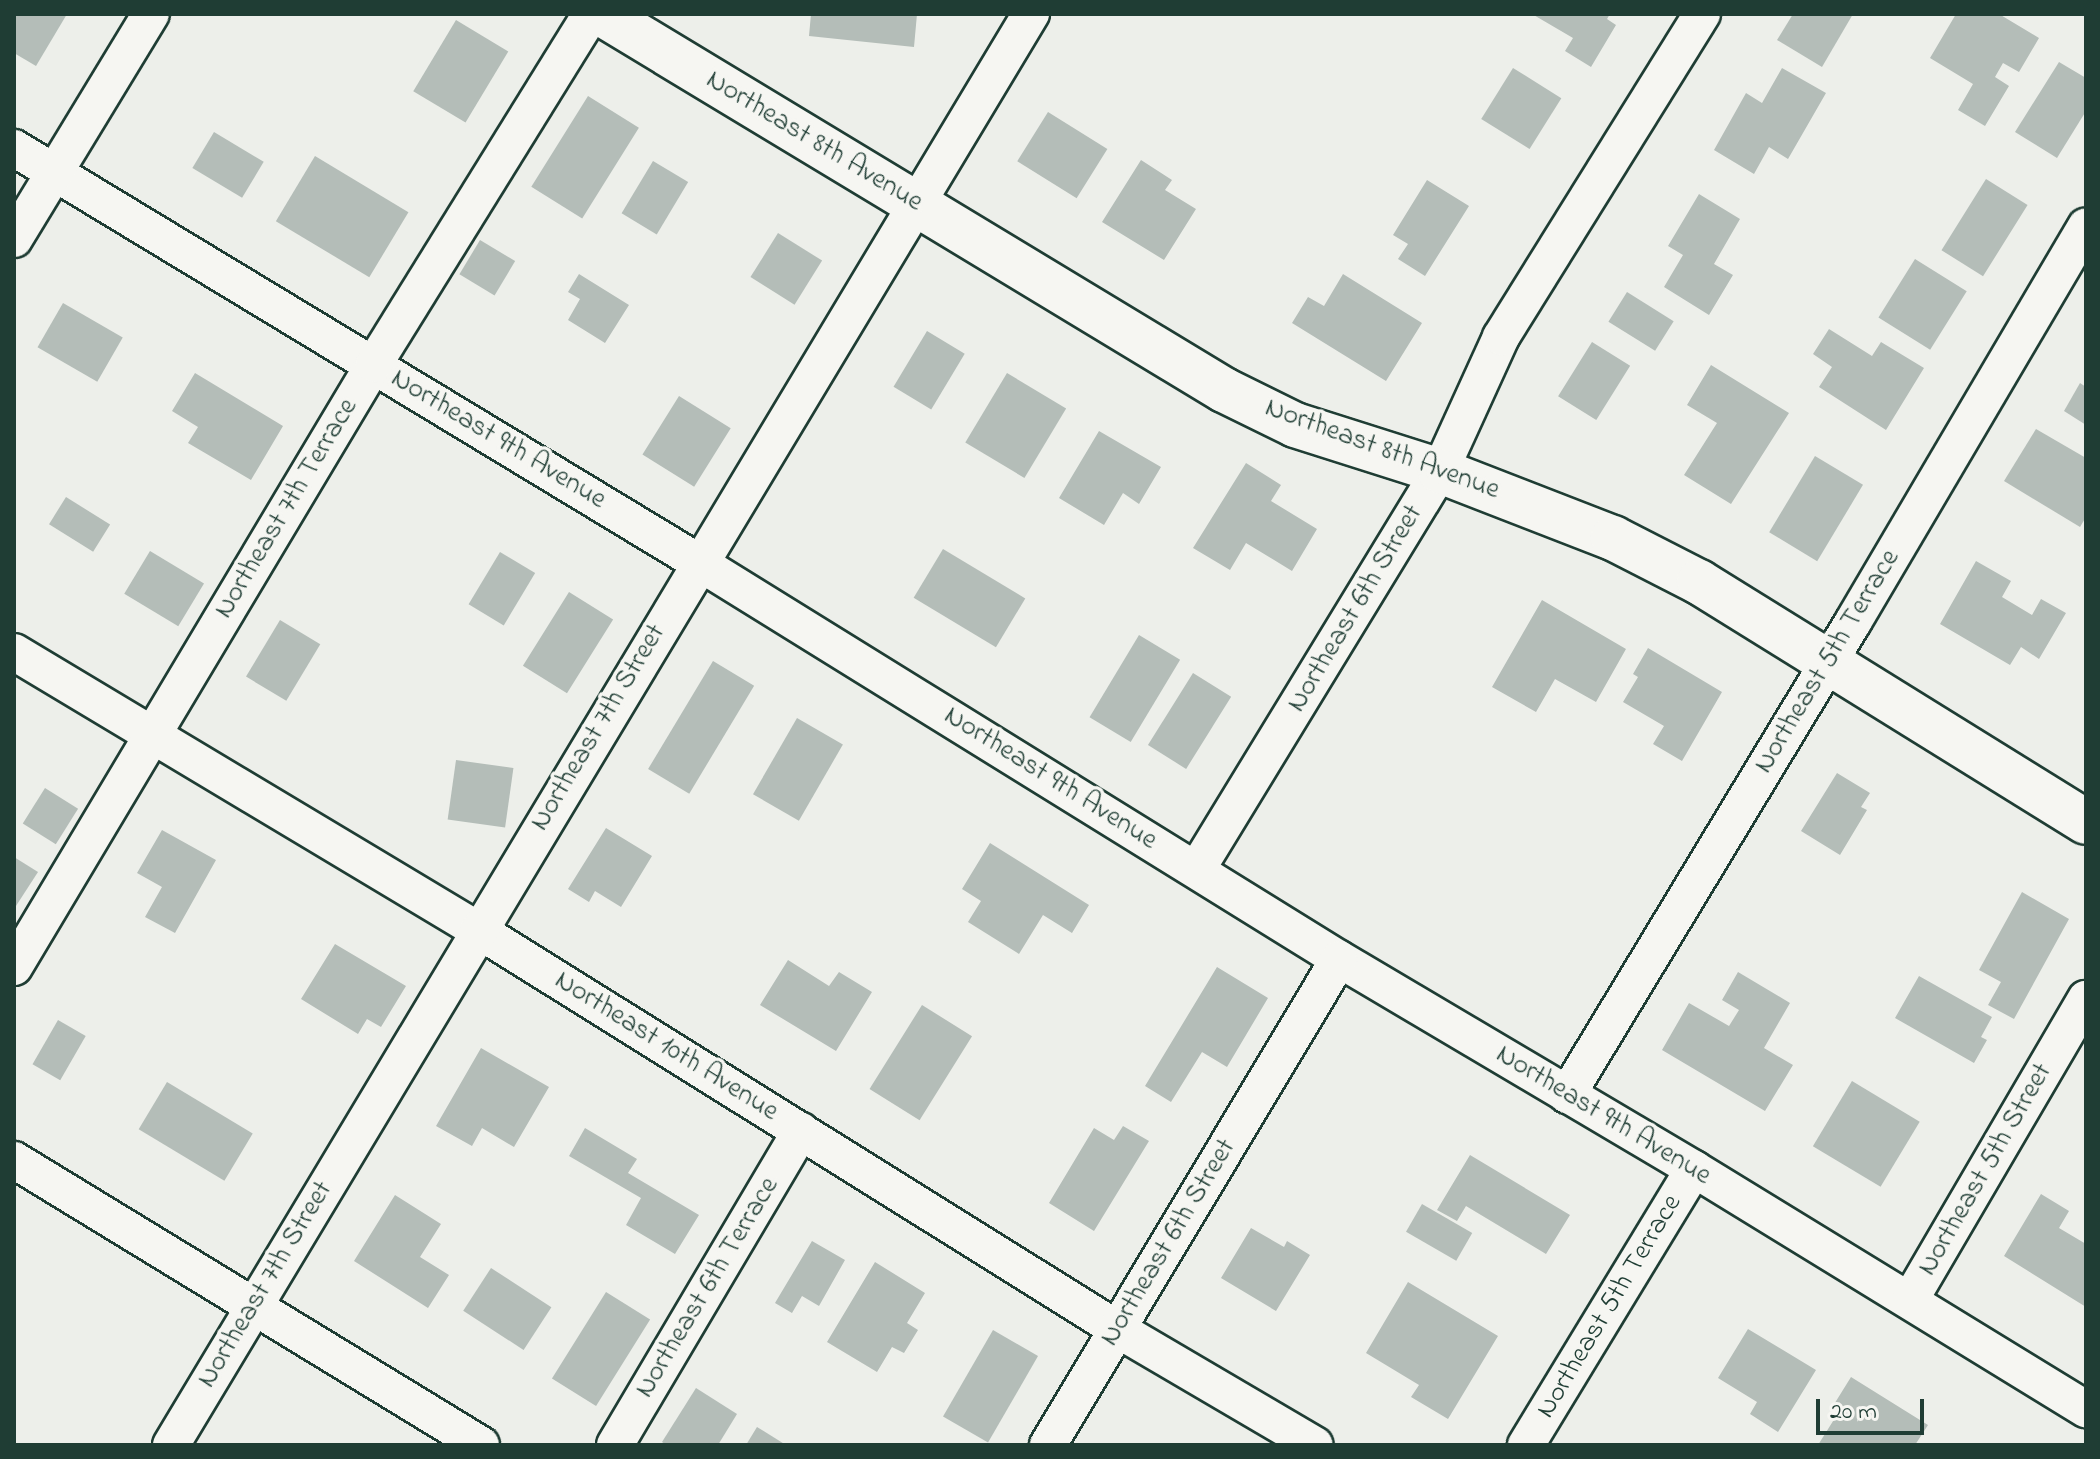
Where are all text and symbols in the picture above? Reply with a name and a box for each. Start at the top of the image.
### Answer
street label: Northeast 8th Avenue [699,64,929,220]
street label: Northeast 9th Avenue [384,363,612,517]
street label: Northeast 8th Avenue [1260,392,1504,508]
street label: Northeast 7th Terrace [208,393,366,625]
street label: Northeast 6th Street [1281,499,1431,719]
street label: Northeast 5th Terrace [1748,544,1908,780]
street label: Northeast 7th Street [524,619,674,837]
street label: Northeast 9th Avenue [937,700,1163,858]
street label: Northeast 10th Avenue [548,964,784,1130]
street label: Northeast 9th Avenue [1489,1039,1717,1193]
street label: Northeast 5th Street [1912,1058,2060,1282]
street label: Northeast 6th Street [1094,1133,1244,1353]
street label: Northeast 6th Terrace [629,1172,787,1404]
street label: Northeast 7th Street [191,1176,341,1394]
street label: Northeast 5th Terrace [1530,1189,1690,1425]
scale bar [1820,1383,1928,1433]
text: 20 m [1830,1395,1877,1430]

